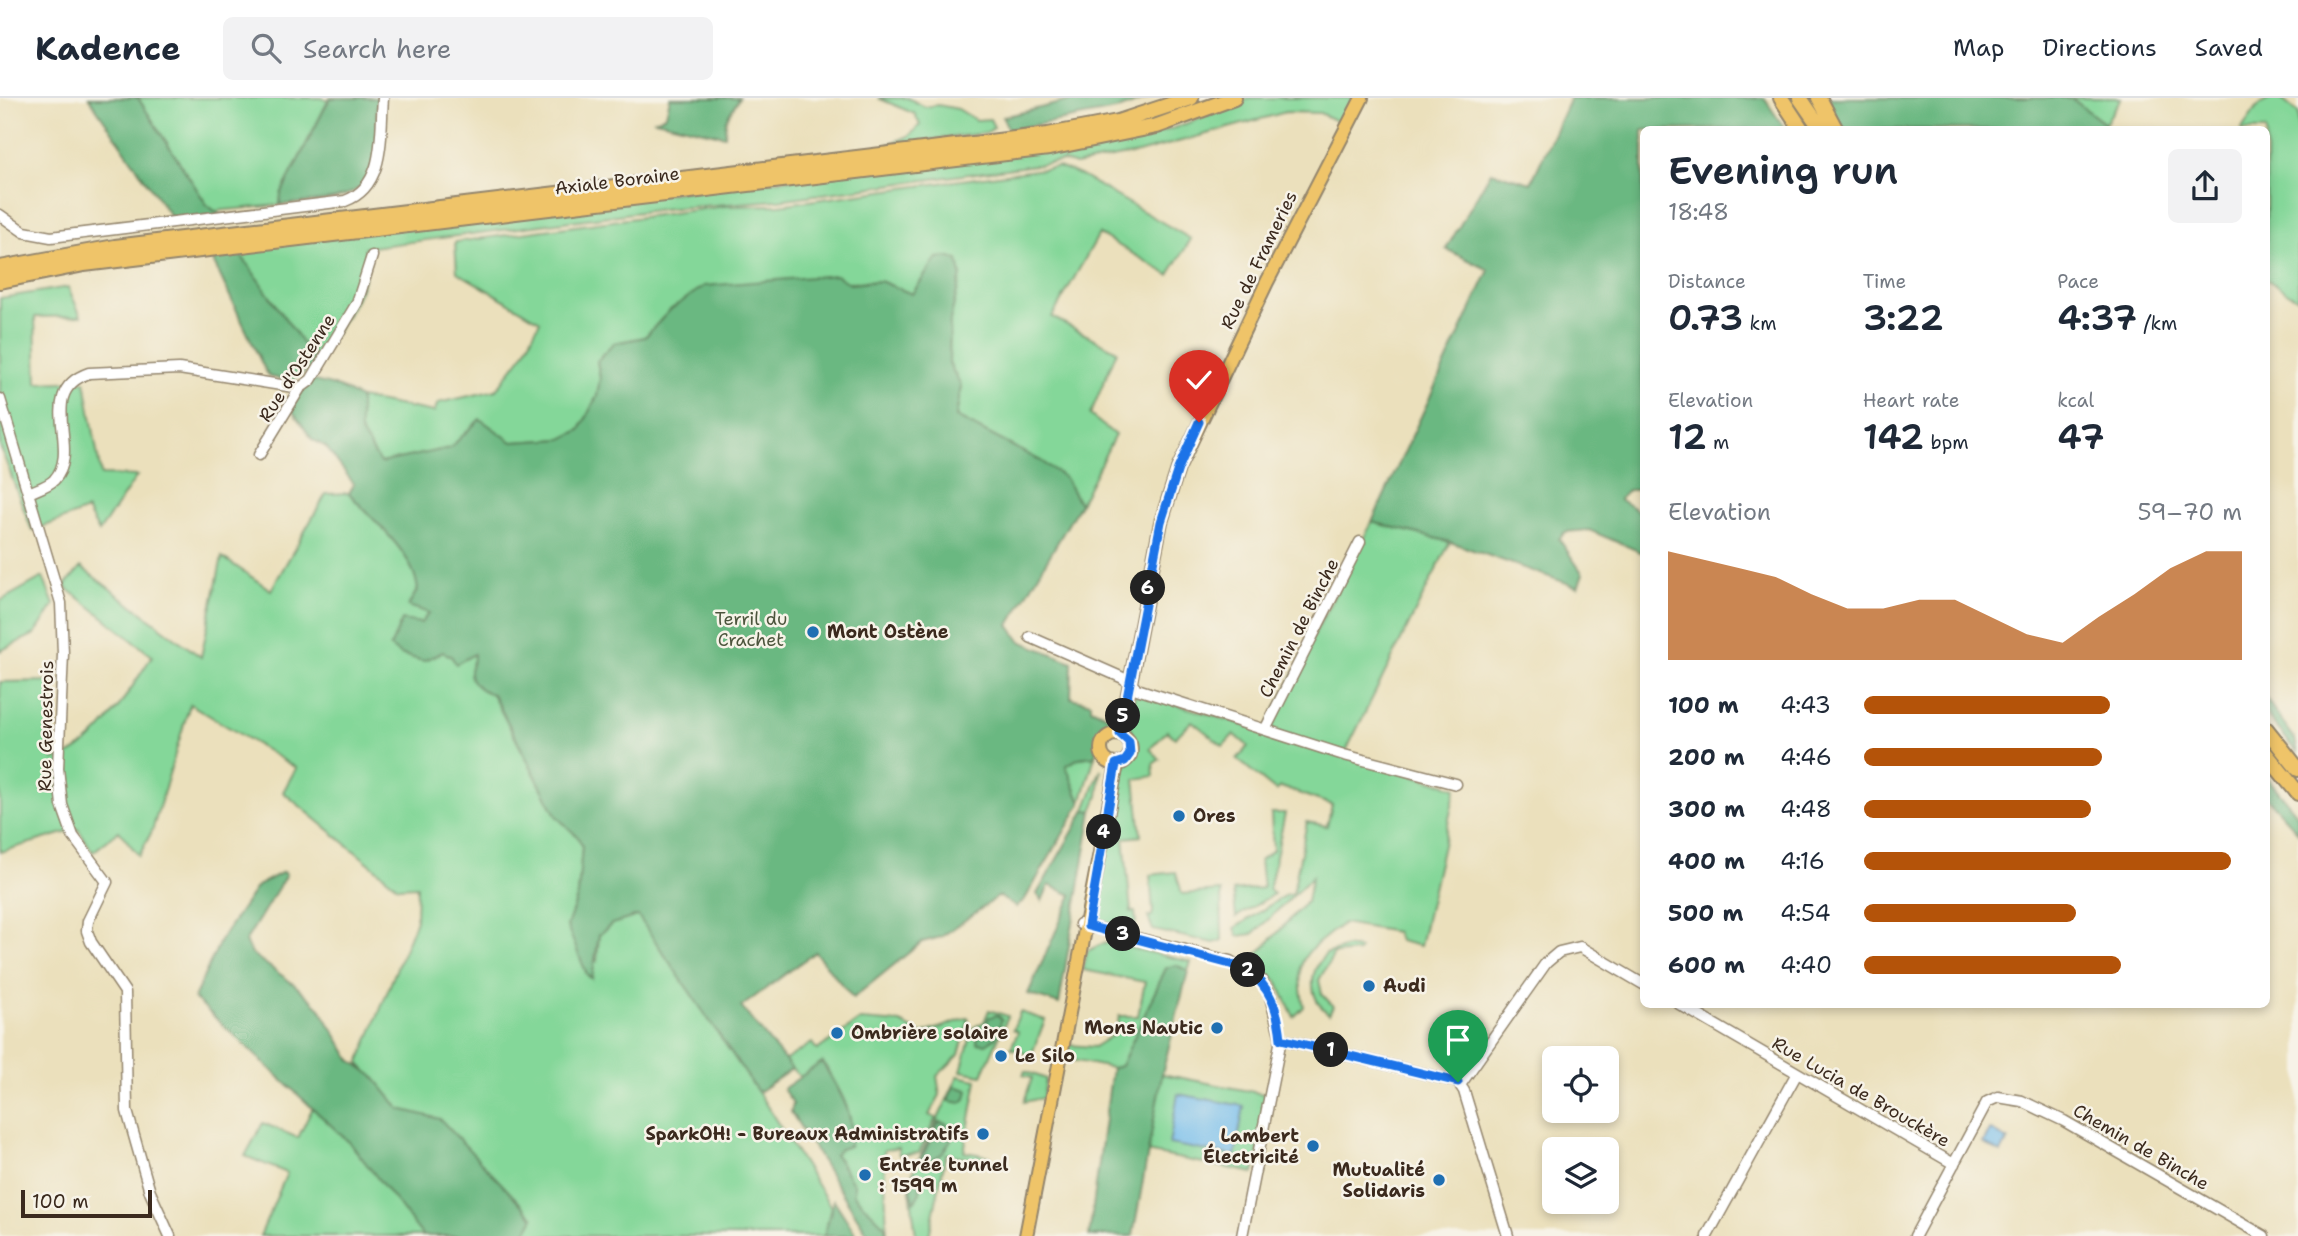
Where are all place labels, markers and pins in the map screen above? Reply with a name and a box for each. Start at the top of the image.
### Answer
pin [1169,350,1229,422]
pin: 6 [1130,570,1166,606]
place label: Mont Ostène [827,620,949,644]
marker: Mont Ostène [805,624,821,640]
pin: 5 [1106,698,1140,734]
place label: Ores [1193,804,1236,828]
marker: Ores [1171,808,1187,824]
pin: 4 [1086,814,1122,850]
pin: 3 [1106,916,1140,952]
pin: 2 [1230,952,1266,988]
place label: Audi [1383,974,1426,998]
marker: Audi [1361,978,1377,994]
pin [1428,1010,1488,1082]
place label: Mons Nautic [1084,1016,1203,1040]
marker: Mons Nautic [1209,1020,1225,1036]
place label: Ombrière solaire [851,1021,1008,1045]
marker: Ombrière solaire [829,1025,845,1041]
pin: 1 [1314,1032,1348,1068]
place label: Le Silo [1015,1044,1075,1068]
marker: Le Silo [993,1048,1009,1064]
place label: SparkOH! - Bureaux Administratifs [646,1122,969,1146]
place label: Lambert Électricité [1203,1124,1299,1169]
marker: SparkOH! - Bureaux Administratifs [975,1126,991,1142]
marker: Lambert Électricité [1305,1138,1321,1154]
place label: Entrée tunnel : 1599 m [879,1153,1009,1198]
place label: Mutualité Solidaris [1332,1158,1425,1203]
marker: Entrée tunnel : 1599 m [857,1167,873,1183]
marker: Mutualité Solidaris [1431,1172,1447,1188]

